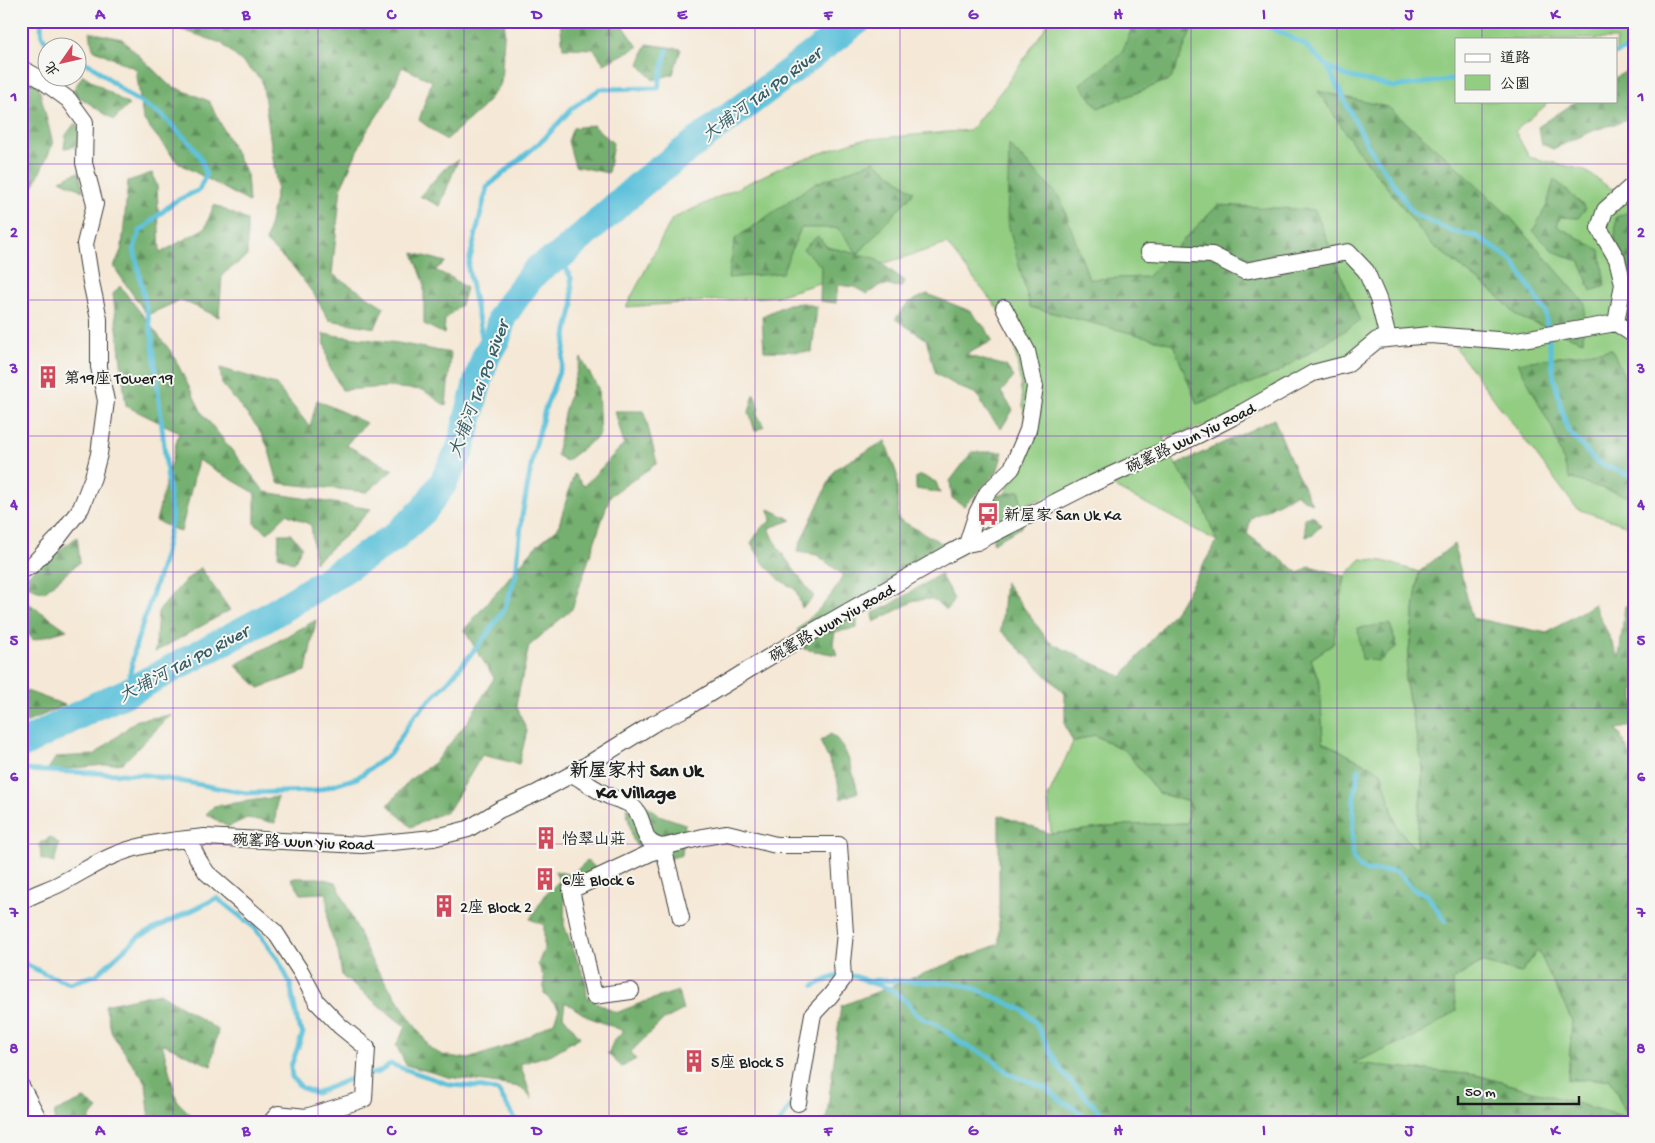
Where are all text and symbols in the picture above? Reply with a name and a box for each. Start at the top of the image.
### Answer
text: A [94,7,106,26]
text: B [241,7,251,26]
text: C [386,7,397,26]
text: D [530,7,543,26]
text: E [677,7,688,26]
text: F [823,7,834,26]
text: G [968,7,979,26]
text: H [1113,7,1123,26]
text: I [1262,7,1266,26]
text: J [1404,7,1415,26]
text: K [1550,7,1562,26]
north arrow [38,38,88,88]
legend [1455,38,1618,102]
water label: 大埔河 Tai Po River [698,41,829,148]
text: 道路 [1500,50,1530,68]
text: 北 [42,57,64,78]
text: 公園 [1500,76,1530,94]
text: 1 [10,89,17,108]
text: 1 [1637,89,1644,108]
text: 2 [10,225,18,244]
text: 2 [1637,225,1645,244]
water label: 大埔河 Tai Po River [445,315,516,461]
text: 3 [9,361,18,380]
text: 3 [1636,361,1645,380]
building icon: 第19座 Tower 19 [35,364,61,390]
place label: 第19座 Tower 19 [64,369,173,390]
street label: 碗窰路 Wun Yiu Road [1123,398,1261,480]
text: 4 [9,497,18,516]
text: 4 [1636,497,1645,516]
bus stop icon: 新屋家 San Uk Ka [975,501,1001,527]
place label: 新屋家 San Uk Ka [1004,506,1122,527]
street label: 碗窰路 Wun Yiu Road [766,579,900,669]
water label: 大埔河 Tai Po River [115,620,256,708]
text: 5 [10,633,19,652]
text: 5 [1637,633,1646,652]
district label: 新屋家村 San Uk Ka Village [570,760,705,806]
text: 6 [10,769,19,788]
text: 6 [1637,769,1646,788]
building icon: 怡翠山莊 [533,825,559,851]
place label: 怡翠山莊 [562,830,626,851]
street label: 碗窰路 Wun Yiu Road [232,831,376,857]
building icon: 6座 Block 6 [532,866,558,892]
place label: 6座 Block 6 [562,871,635,892]
building icon: 2座 Block 2 [431,893,457,919]
place label: 2座 Block 2 [460,898,532,919]
text: 7 [9,905,19,924]
text: 7 [1636,905,1646,924]
text: 8 [10,1041,19,1060]
text: 8 [1637,1041,1646,1060]
building icon: 5座 Block 5 [681,1048,707,1074]
place label: 5座 Block 5 [711,1053,784,1074]
scale bar [1458,1073,1579,1105]
text: 50 m [1465,1084,1496,1102]
text: A [94,1123,106,1142]
text: B [241,1123,251,1142]
text: C [386,1123,397,1142]
text: D [530,1123,543,1142]
text: E [677,1123,688,1142]
text: F [823,1123,834,1142]
text: G [968,1123,979,1142]
text: H [1113,1123,1123,1142]
text: I [1262,1123,1266,1142]
text: J [1404,1123,1415,1142]
text: K [1550,1123,1562,1142]

